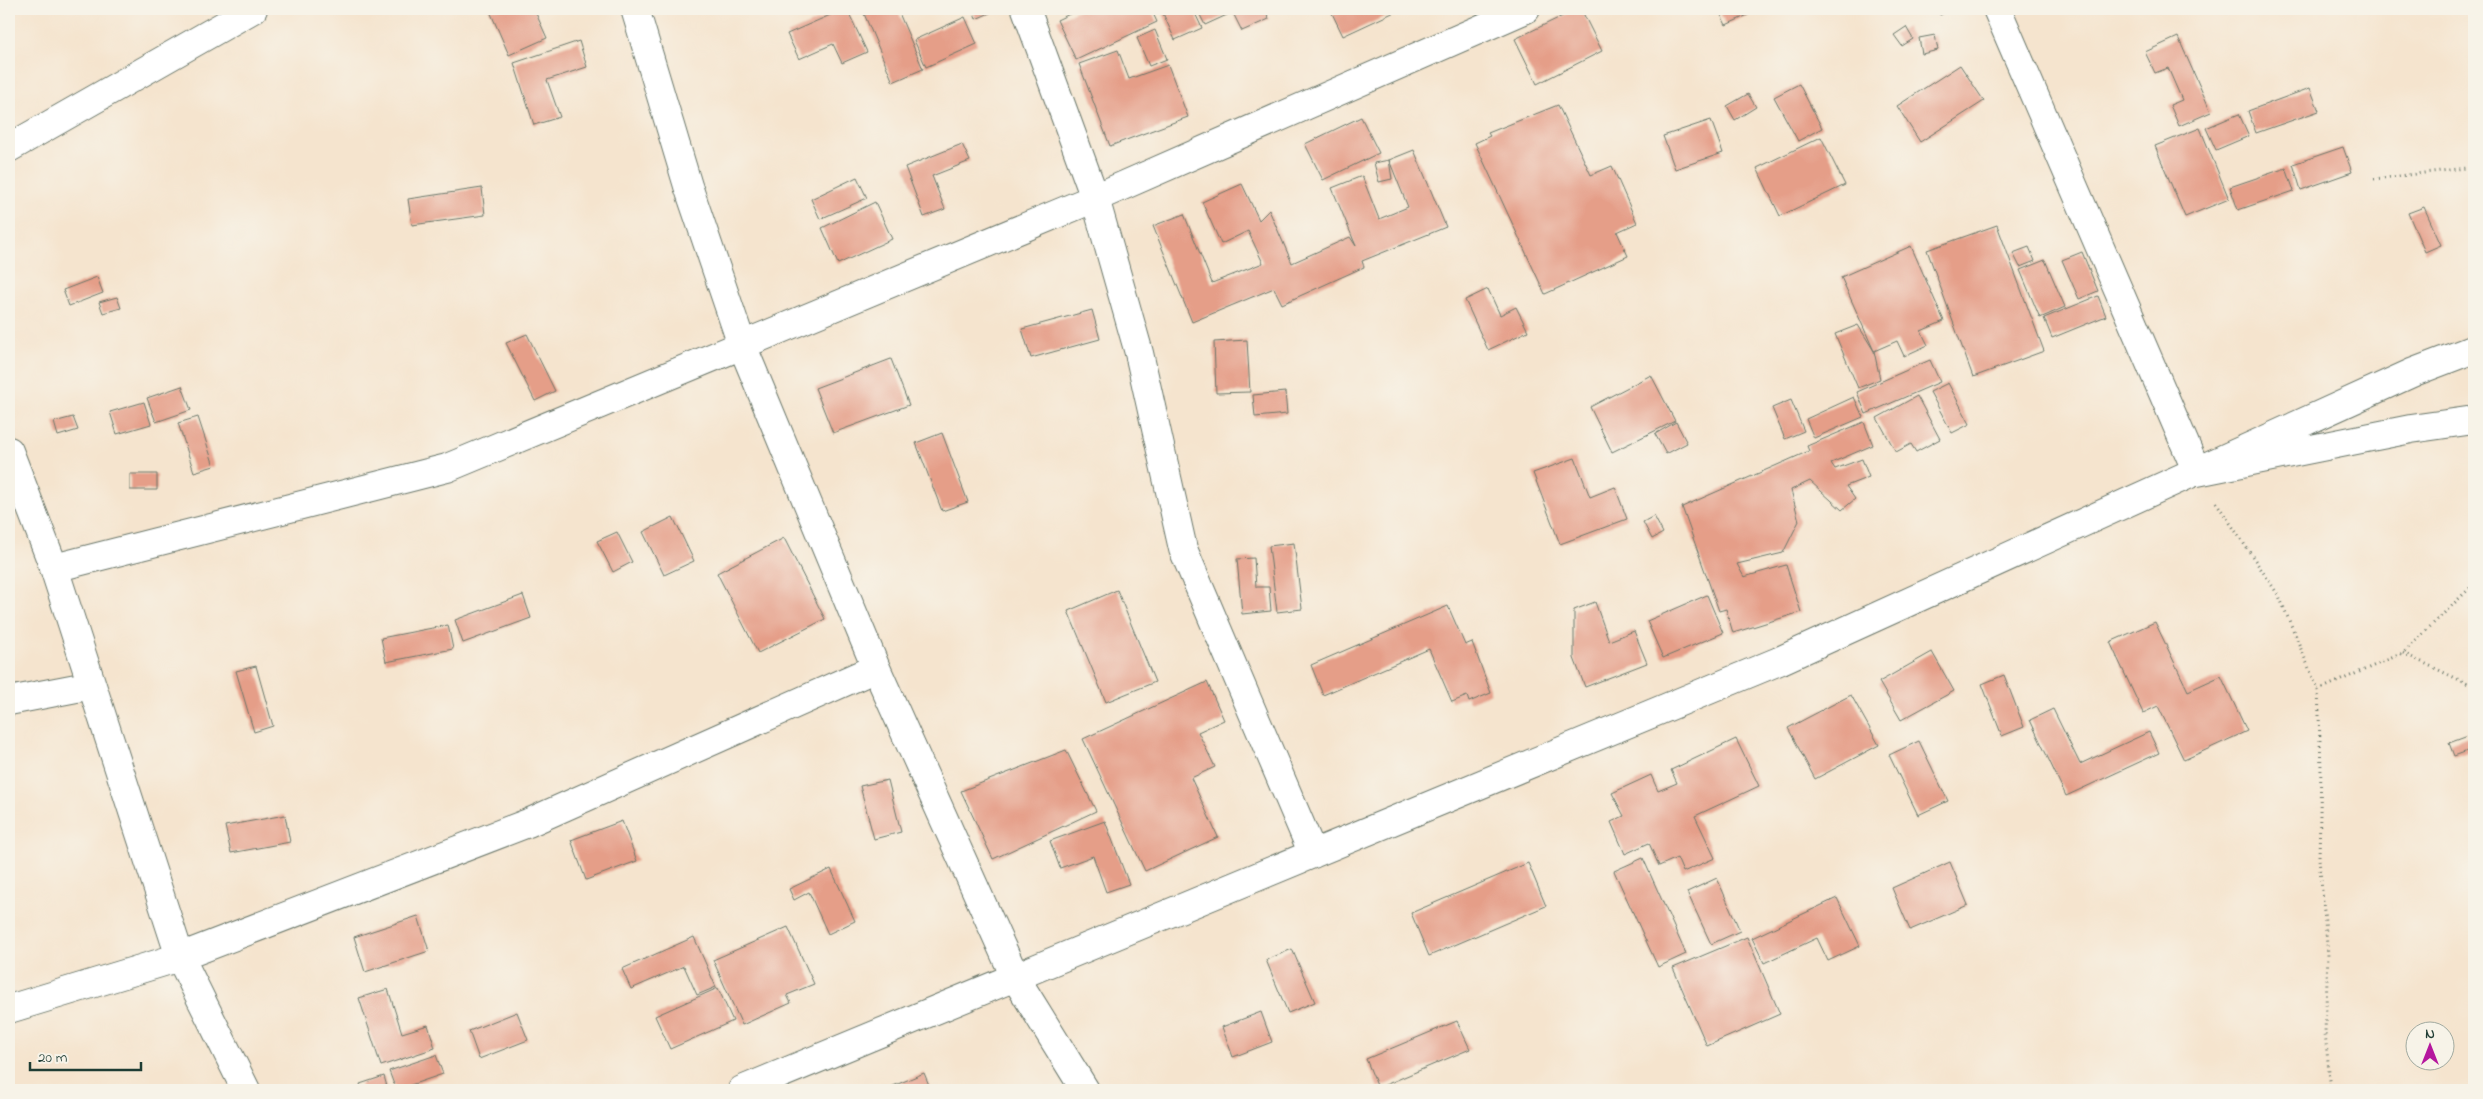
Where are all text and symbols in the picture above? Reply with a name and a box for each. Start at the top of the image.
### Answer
north arrow [2406,1022,2456,1072]
text: N [2425,1024,2435,1045]
scale bar [30,1039,141,1071]
text: 20 m [38,1047,68,1069]

